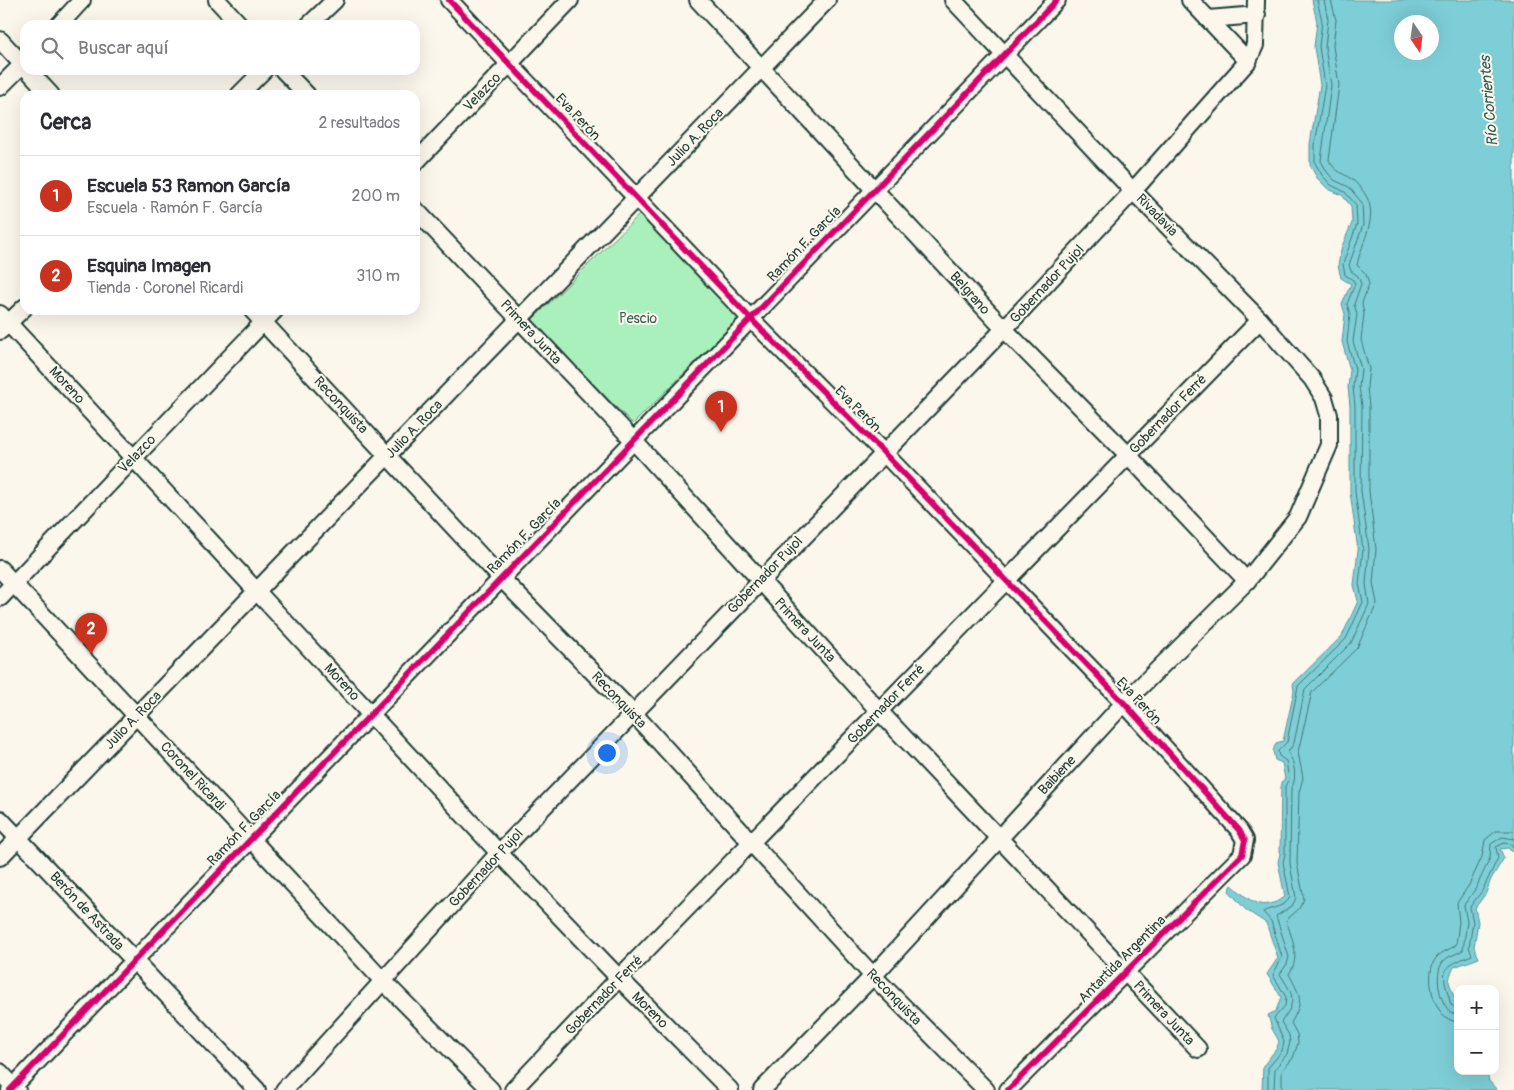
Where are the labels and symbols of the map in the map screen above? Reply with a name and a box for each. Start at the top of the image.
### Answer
north arrow [1394,15,1439,60]
water label: Río Corrientes [1475,53,1502,147]
street label: Velazco [460,69,505,115]
street label: Eva Perón [552,90,604,144]
street label: Julio A. Roca [663,104,727,170]
street label: Rivadavia [1133,190,1181,240]
street label: Ramón F. García [764,203,844,285]
street label: Gobernador Pujol [1006,241,1088,327]
street label: Belgrano [946,268,994,318]
street label: Primera Junta [497,296,565,368]
park label: Pescio [619,310,657,327]
street label: Moreno [46,363,89,407]
street label: Gobernador Ferré [1126,371,1210,457]
street label: Reconquista [310,373,372,437]
street label: Eva Perón [831,382,885,436]
pin: 1 [705,391,737,432]
street label: Julio A. Roca [382,396,446,462]
street label: Velazco [115,431,160,477]
street label: Ramón F. García [484,495,564,577]
street label: Gobernador Pujol [724,533,806,617]
street label: Primera Junta [771,594,839,666]
pin: 2 [75,613,107,654]
street label: Moreno [321,660,364,704]
street label: Gobernador Ferré [844,661,928,747]
street label: Reconquista [588,668,650,732]
street label: Eva Perón [1113,674,1165,728]
street label: Julio A. Roca [101,687,165,753]
street label: Coronel Ricardi [157,738,229,814]
your location [594,740,620,766]
street label: Baibiene [1035,752,1080,798]
street label: Ramón F. García [204,787,284,869]
street label: Gobernador Pujol [445,825,527,911]
street label: Berón de Astrada [46,868,128,954]
street label: Antartida Argentina [1075,912,1169,1006]
street label: Gobernador Ferré [562,952,646,1038]
street label: Reconquista [863,965,925,1029]
street label: Primera Junta [1130,977,1198,1049]
street label: Moreno [628,988,672,1032]

